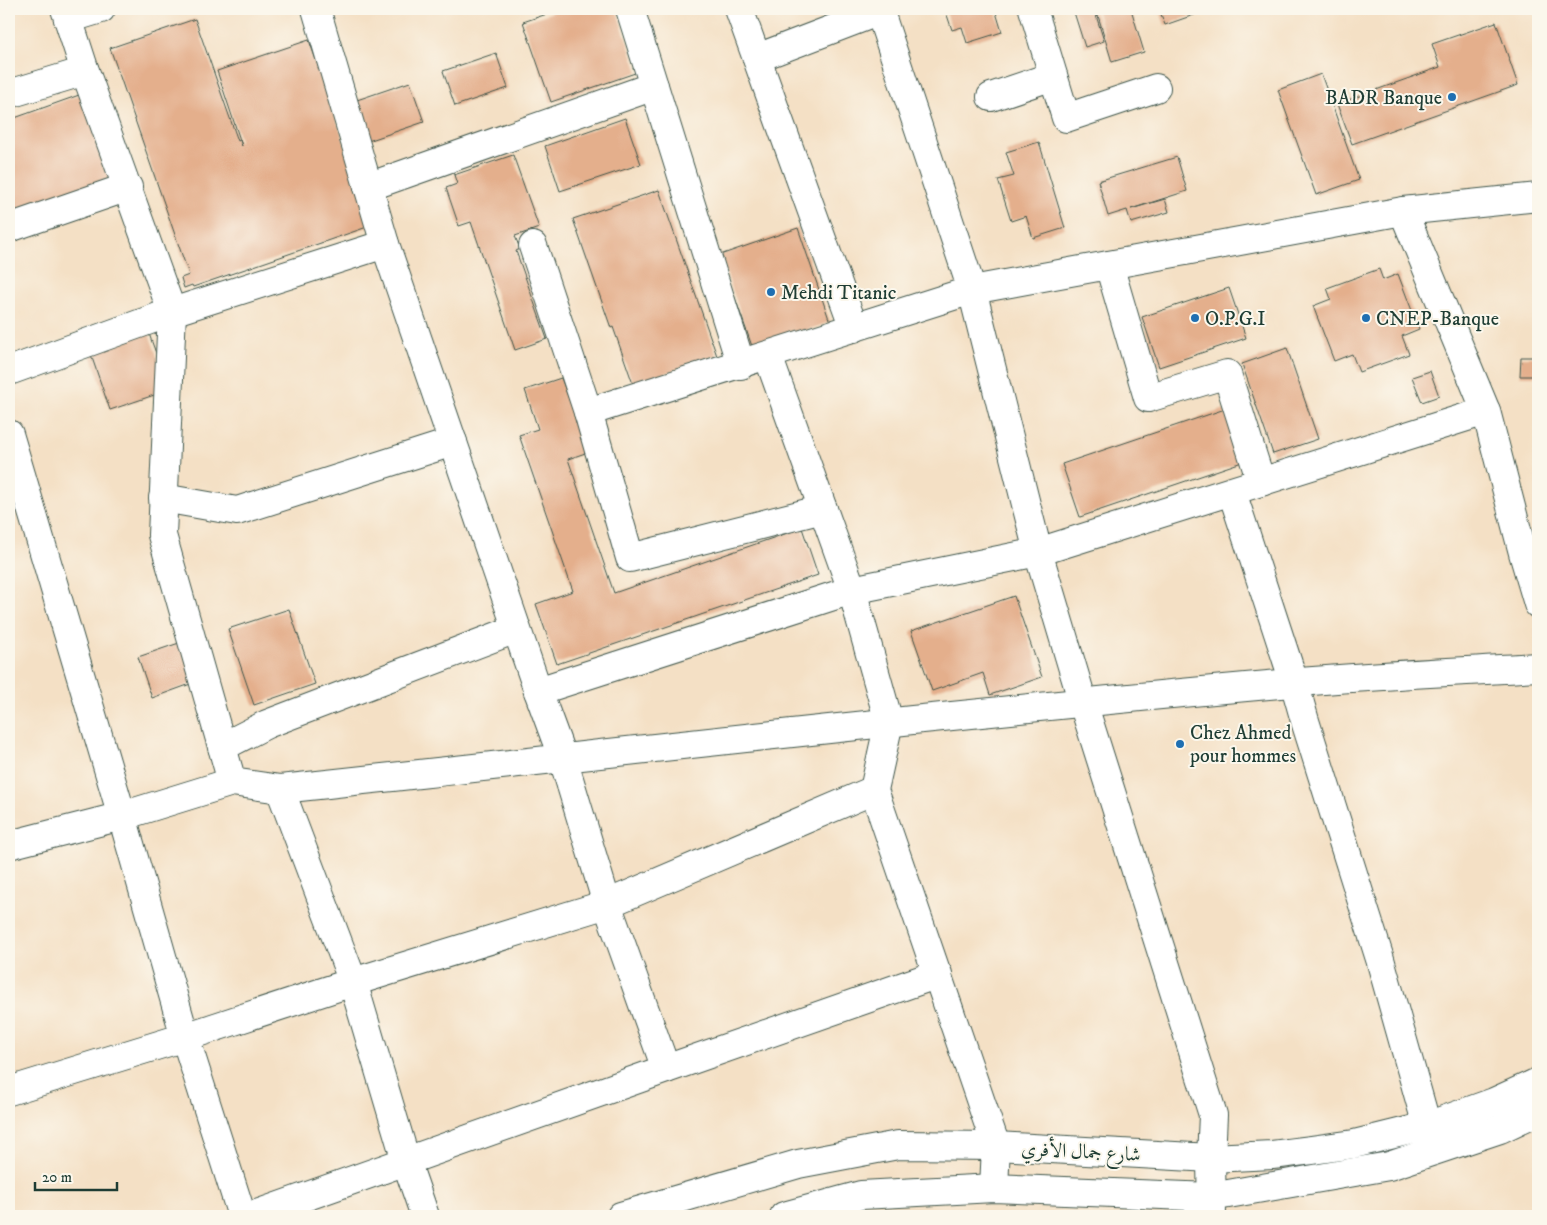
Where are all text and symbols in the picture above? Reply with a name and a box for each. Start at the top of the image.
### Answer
place label: BADR Banque [1325,86,1442,111]
marker: BADR Banque [1446,91,1458,103]
place label: Mehdi Titanic [781,281,897,306]
marker: Mehdi Titanic [765,286,777,298]
place label: O.P.G.I [1205,307,1266,332]
place label: CNEP-Banque [1376,307,1499,332]
marker: O.P.G.I [1189,312,1201,324]
marker: CNEP-Banque [1360,312,1372,324]
place label: Chez Ahmed pour hommes [1189,721,1297,769]
marker: Chez Ahmed pour hommes [1174,738,1186,750]
street label: شارع جمال الأفري [1020,1133,1142,1172]
scale bar [35,1160,118,1192]
text: 20 m [42,1168,72,1187]

